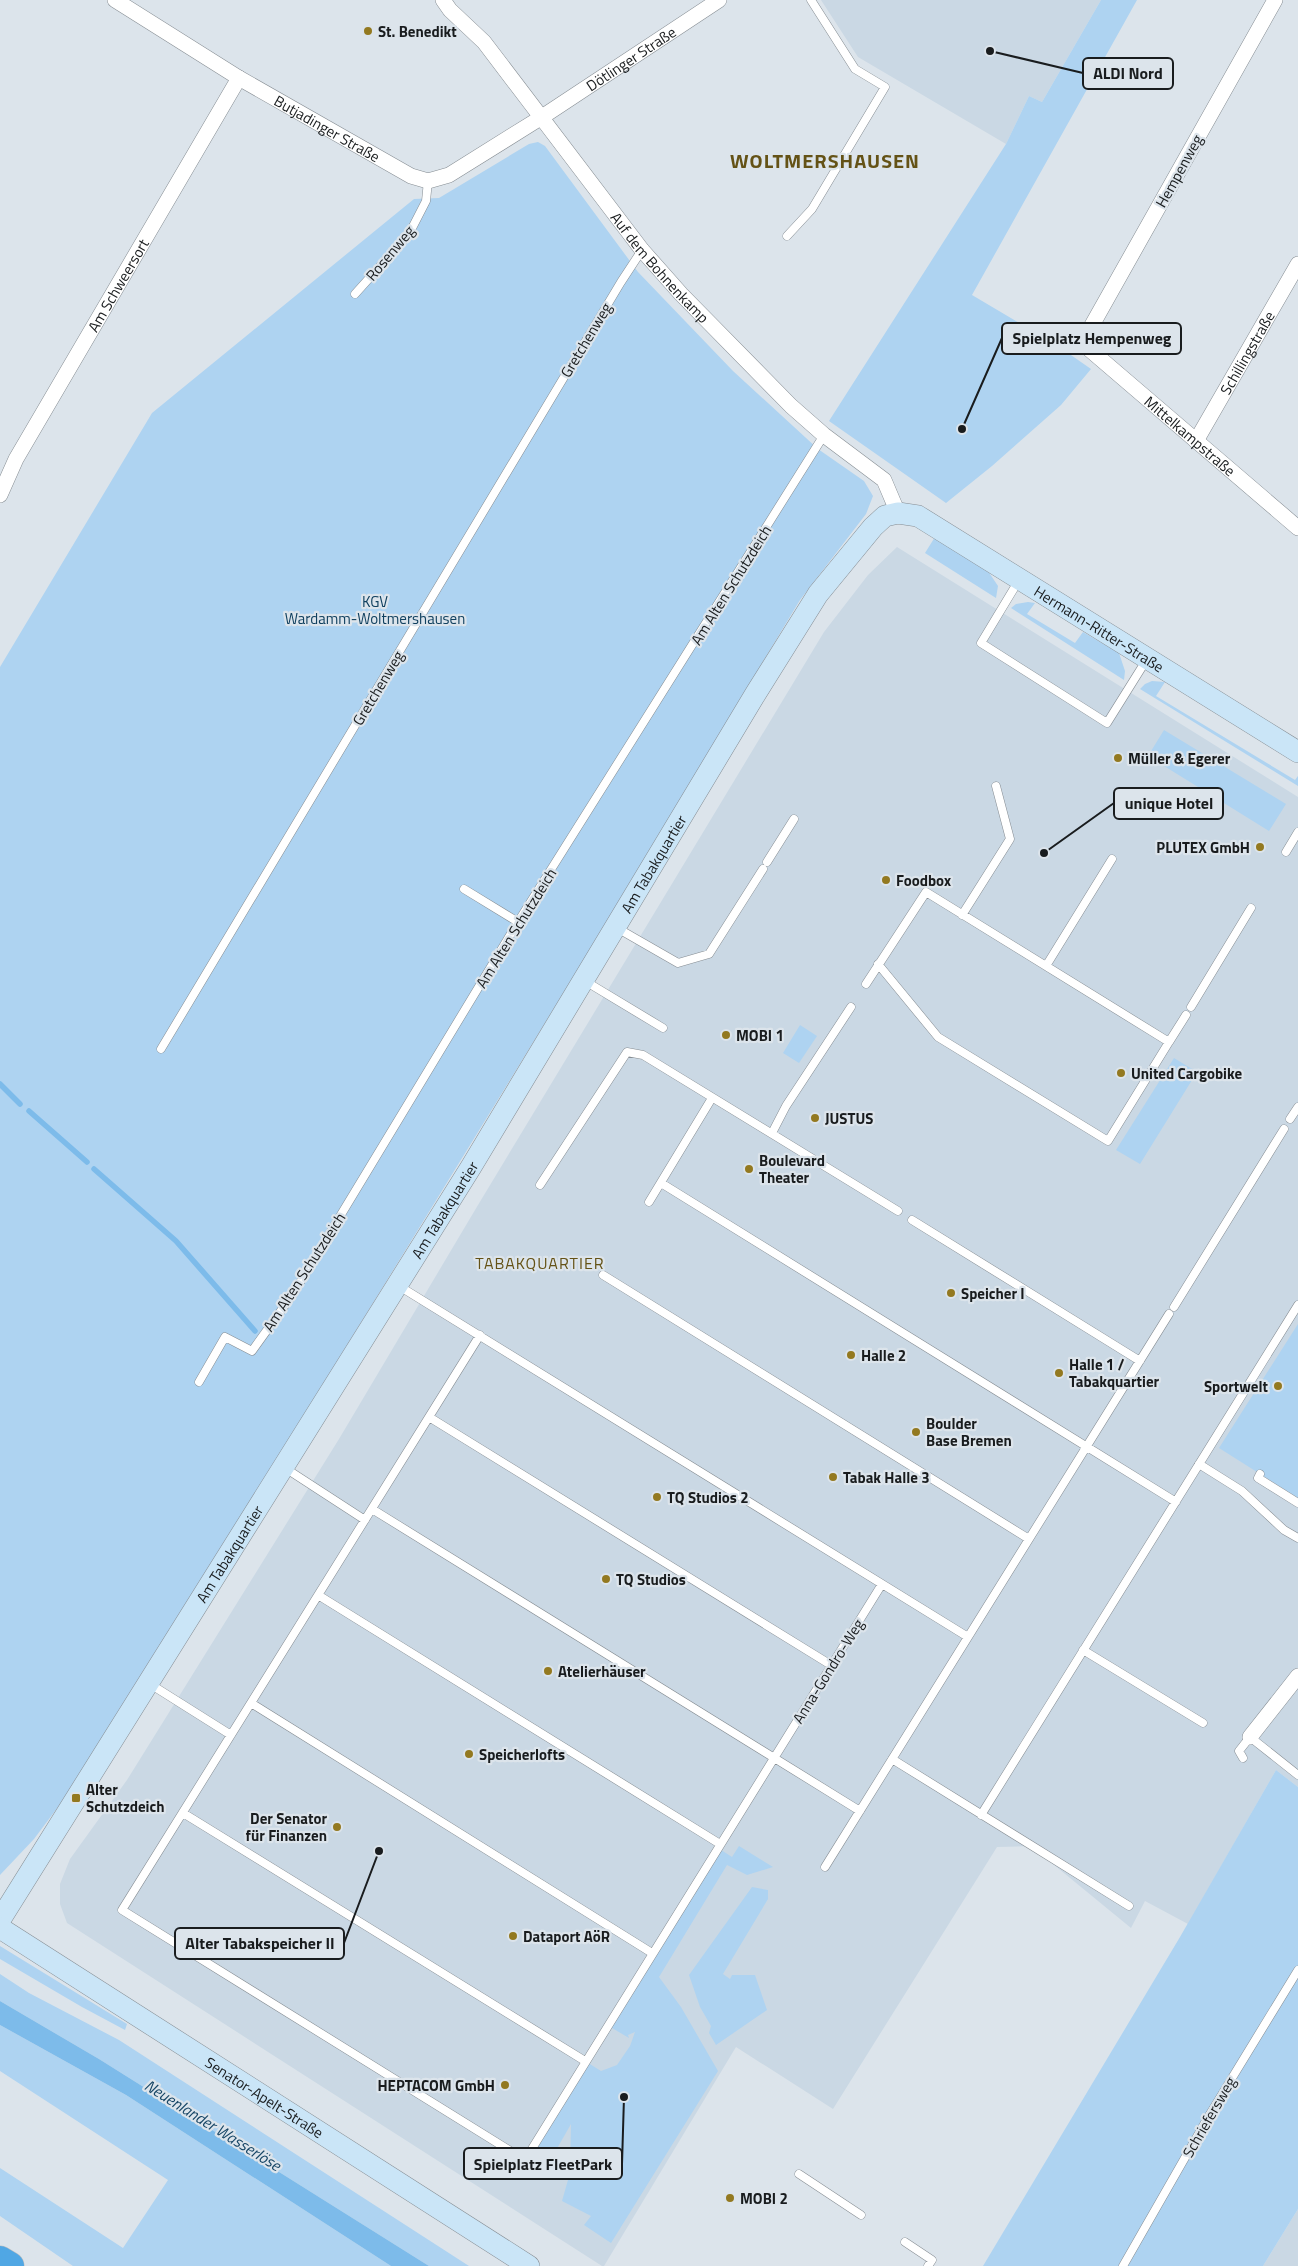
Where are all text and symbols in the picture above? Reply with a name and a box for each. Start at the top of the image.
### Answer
place label: St. Benedikt [378,20,457,43]
street label: Dötlinger Straße [581,20,680,97]
marker: St. Benedikt [362,25,374,37]
callout: ALDI Nord [1083,58,1173,89]
text: ALDI Nord [1093,61,1163,85]
street label: Butjadinger Straße [270,89,384,168]
street label: Hempenweg [1149,130,1209,212]
district label: WOLTMERSHAUSEN [730,145,920,176]
street label: Auf dem Bohnenkamp [605,207,715,328]
street label: Rosenweg [360,220,420,286]
street label: Am Schweersort [82,233,155,336]
street label: Gretchenweg [555,298,618,382]
street label: Schillingstraße [1214,306,1280,399]
callout: Spielplatz Hempenweg [1002,323,1181,354]
text: Spielplatz Hempenweg [1013,326,1172,350]
street label: Mittelkampstraße [1139,390,1241,481]
street label: Am Alten Schutzdeich [685,521,777,649]
street label: Hermann-Ritter-Straße [1030,579,1169,678]
park label: KGV Wardamm-Woltmershausen [285,590,465,630]
street label: Gretchenweg [347,646,410,730]
place label: Müller & Egerer [1128,747,1231,770]
marker: Müller & Egerer [1112,752,1124,764]
callout: unique Hotel [1114,788,1223,819]
text: unique Hotel [1125,791,1213,815]
street label: Am Tabakquartier [615,810,692,917]
place label: PLUTEX GmbH [1156,836,1250,859]
marker: PLUTEX GmbH [1254,841,1266,853]
street label: Am Alten Schutzdeich [470,864,562,992]
place label: Foodbox [896,869,951,892]
marker: Foodbox [880,874,892,886]
place label: MOBI 1 [736,1024,784,1047]
marker: MOBI 1 [720,1029,732,1041]
place label: United Cargobike [1131,1062,1243,1085]
marker: United Cargobike [1115,1067,1127,1079]
place label: JUSTUS [825,1107,873,1130]
marker: JUSTUS [809,1112,821,1124]
place label: Boulevard Theater [759,1149,825,1189]
street label: Am Tabakquartier [405,1156,484,1263]
marker: Boulevard Theater [743,1163,755,1175]
street label: Am Alten Schutzdeich [257,1208,351,1336]
district label: TABAKQUARTIER [475,1251,605,1275]
place label: Speicher I [961,1282,1025,1305]
marker: Speicher I [945,1287,957,1299]
place label: Halle 2 [861,1344,906,1367]
marker: Halle 2 [845,1349,857,1361]
place label: Halle 1 / Tabakquartier [1069,1353,1160,1393]
marker: Halle 1 / Tabakquartier [1053,1367,1065,1379]
place label: Sportwelt [1204,1375,1269,1398]
marker: Sportwelt [1272,1380,1284,1392]
place label: Boulder Base Bremen [926,1412,1012,1452]
marker: Boulder Base Bremen [910,1426,922,1438]
place label: Tabak Halle 3 [843,1466,930,1489]
marker: Tabak Halle 3 [827,1471,839,1483]
place label: TQ Studios 2 [667,1486,749,1509]
marker: TQ Studios 2 [651,1491,663,1503]
street label: Am Tabakquartier [190,1500,268,1607]
place label: TQ Studios [616,1568,686,1591]
marker: TQ Studios [600,1573,612,1585]
street label: Anna-Gondro-Weg [787,1614,870,1728]
place label: Atelierhäuser [558,1660,646,1683]
marker: Atelierhäuser [542,1665,554,1677]
place label: Speicherlofts [479,1743,565,1766]
marker: Speicherlofts [463,1748,475,1760]
place label: Alter Schutzdeich [86,1778,164,1818]
marker: Alter Schutzdeich [70,1792,82,1804]
place label: Der Senator für Finanzen [246,1807,327,1847]
marker: Der Senator für Finanzen [331,1821,343,1833]
place label: Dataport AöR [523,1925,610,1948]
callout: Alter Tabakspeicher II [175,1928,344,1959]
marker: Dataport AöR [507,1930,519,1942]
text: Alter Tabakspeicher II [185,1931,335,1955]
street label: Senator-Apelt-Straße [201,2051,328,2144]
street label: Schriefersweg [1177,2072,1242,2162]
water label: Neuenlander Wasserlöse [140,2073,287,2178]
place label: HEPTACOM GmbH [377,2074,495,2097]
marker: HEPTACOM GmbH [499,2079,511,2091]
callout: Spielplatz FleetPark [464,2148,622,2179]
text: Spielplatz FleetPark [474,2152,613,2176]
place label: MOBI 2 [740,2187,788,2210]
marker: MOBI 2 [724,2192,736,2204]

